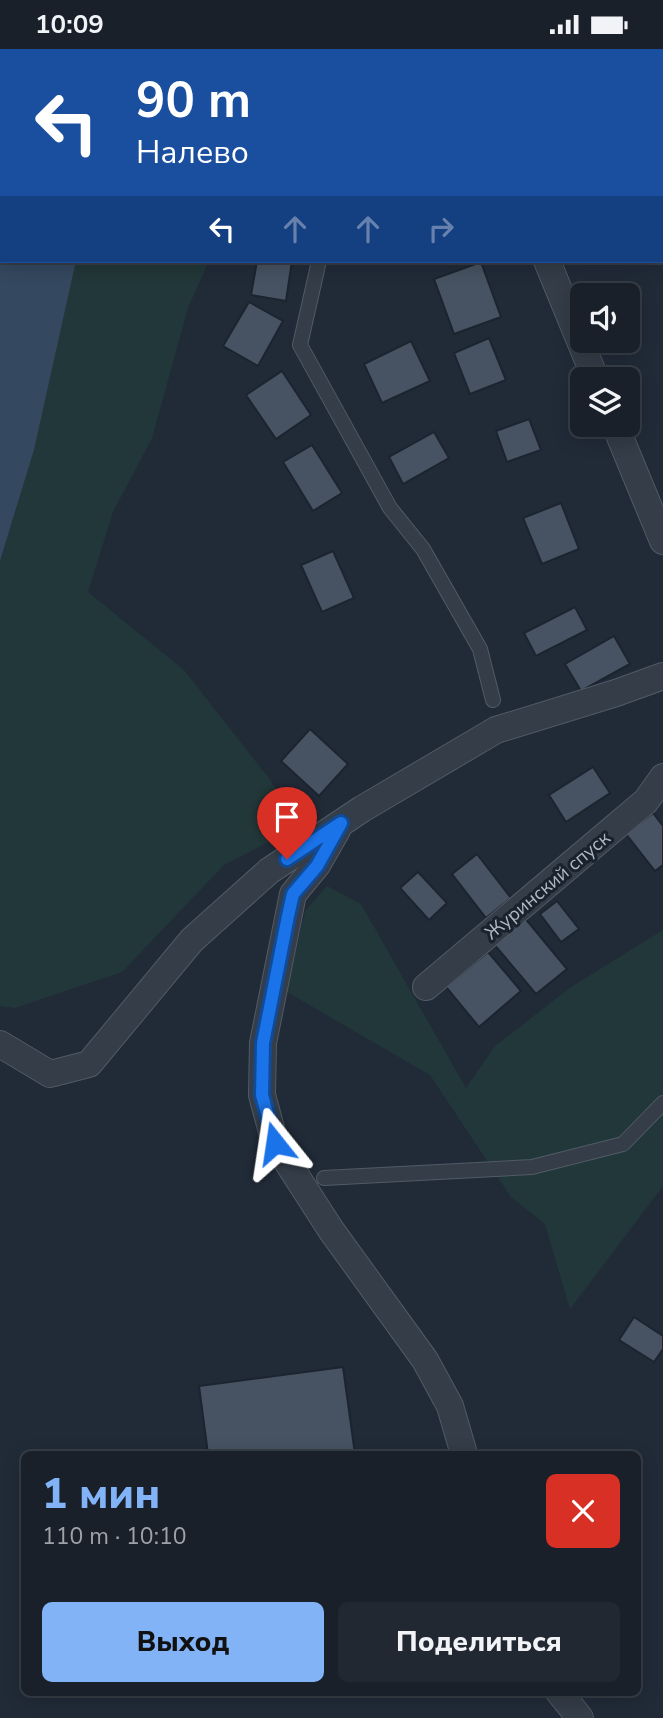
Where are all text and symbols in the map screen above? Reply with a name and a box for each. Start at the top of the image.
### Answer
text: 10:09 [35,7,104,42]
text: 90 m [136,67,251,134]
icon: left [21,77,112,168]
text: Налево [136,131,249,174]
icon: left [203,210,241,248]
icon: ahead [276,210,314,248]
icon: ahead [349,210,387,248]
icon: right [422,210,460,248]
map controls [570,283,640,437]
button: sound [570,283,640,353]
button: layers [570,367,640,437]
pin [257,787,317,859]
icon: arrive [268,798,306,836]
street label: Журинский спуск [479,826,616,946]
position arrow [238,1106,312,1180]
text: 1 мин [42,1466,160,1523]
button: close [546,1474,620,1548]
text: 110 m · 10:10 [42,1521,187,1552]
button: Выход [42,1602,324,1682]
button: Поделиться [338,1602,620,1682]

